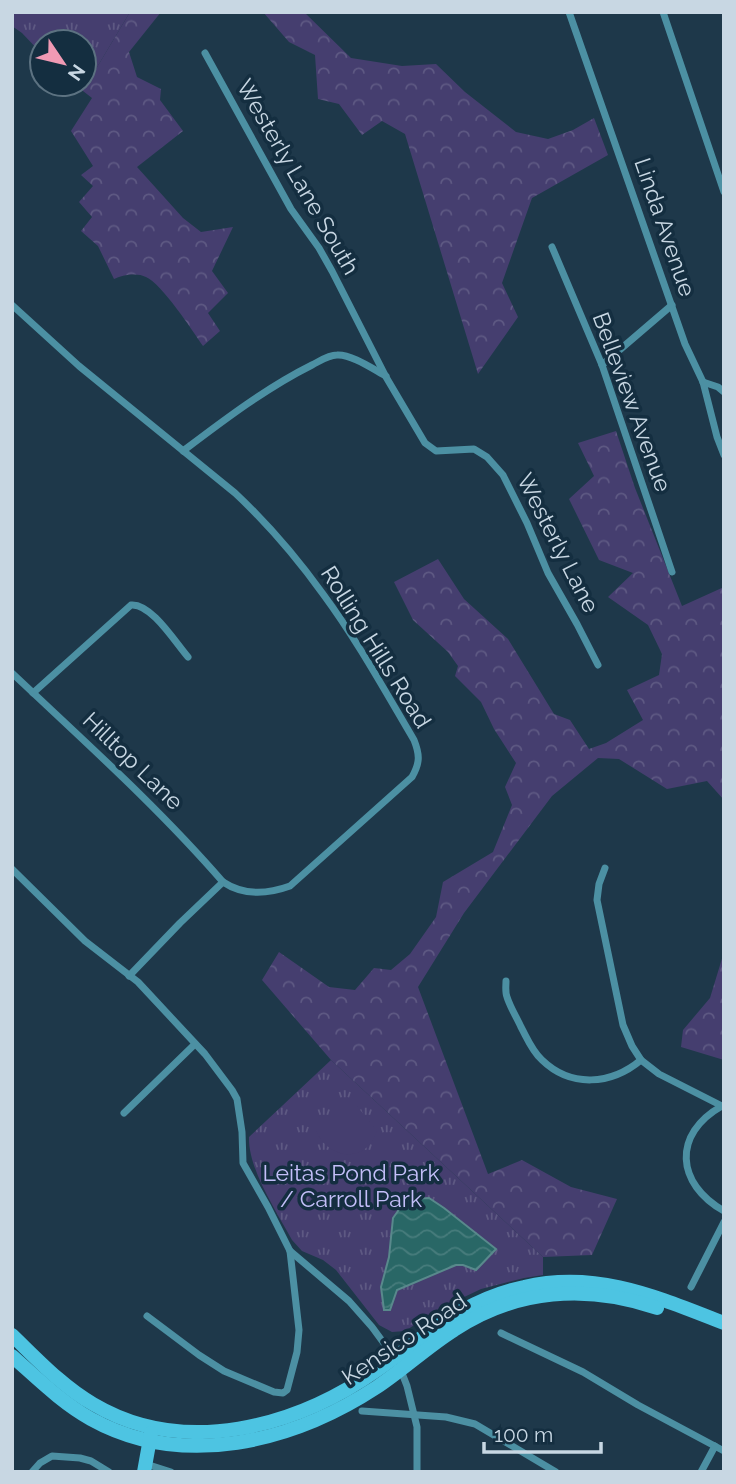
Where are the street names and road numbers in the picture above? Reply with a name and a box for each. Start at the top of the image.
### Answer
street label: Westerly Lane South [232,74,365,279]
street label: Linda Avenue [629,154,702,300]
street label: Belleview Avenue [587,308,677,495]
street label: Westerly Lane [512,469,605,617]
street label: Rolling Hills Road [316,561,437,733]
street label: Hilltop Lane [78,706,189,815]
street label: Kensico Road [336,1287,471,1390]

